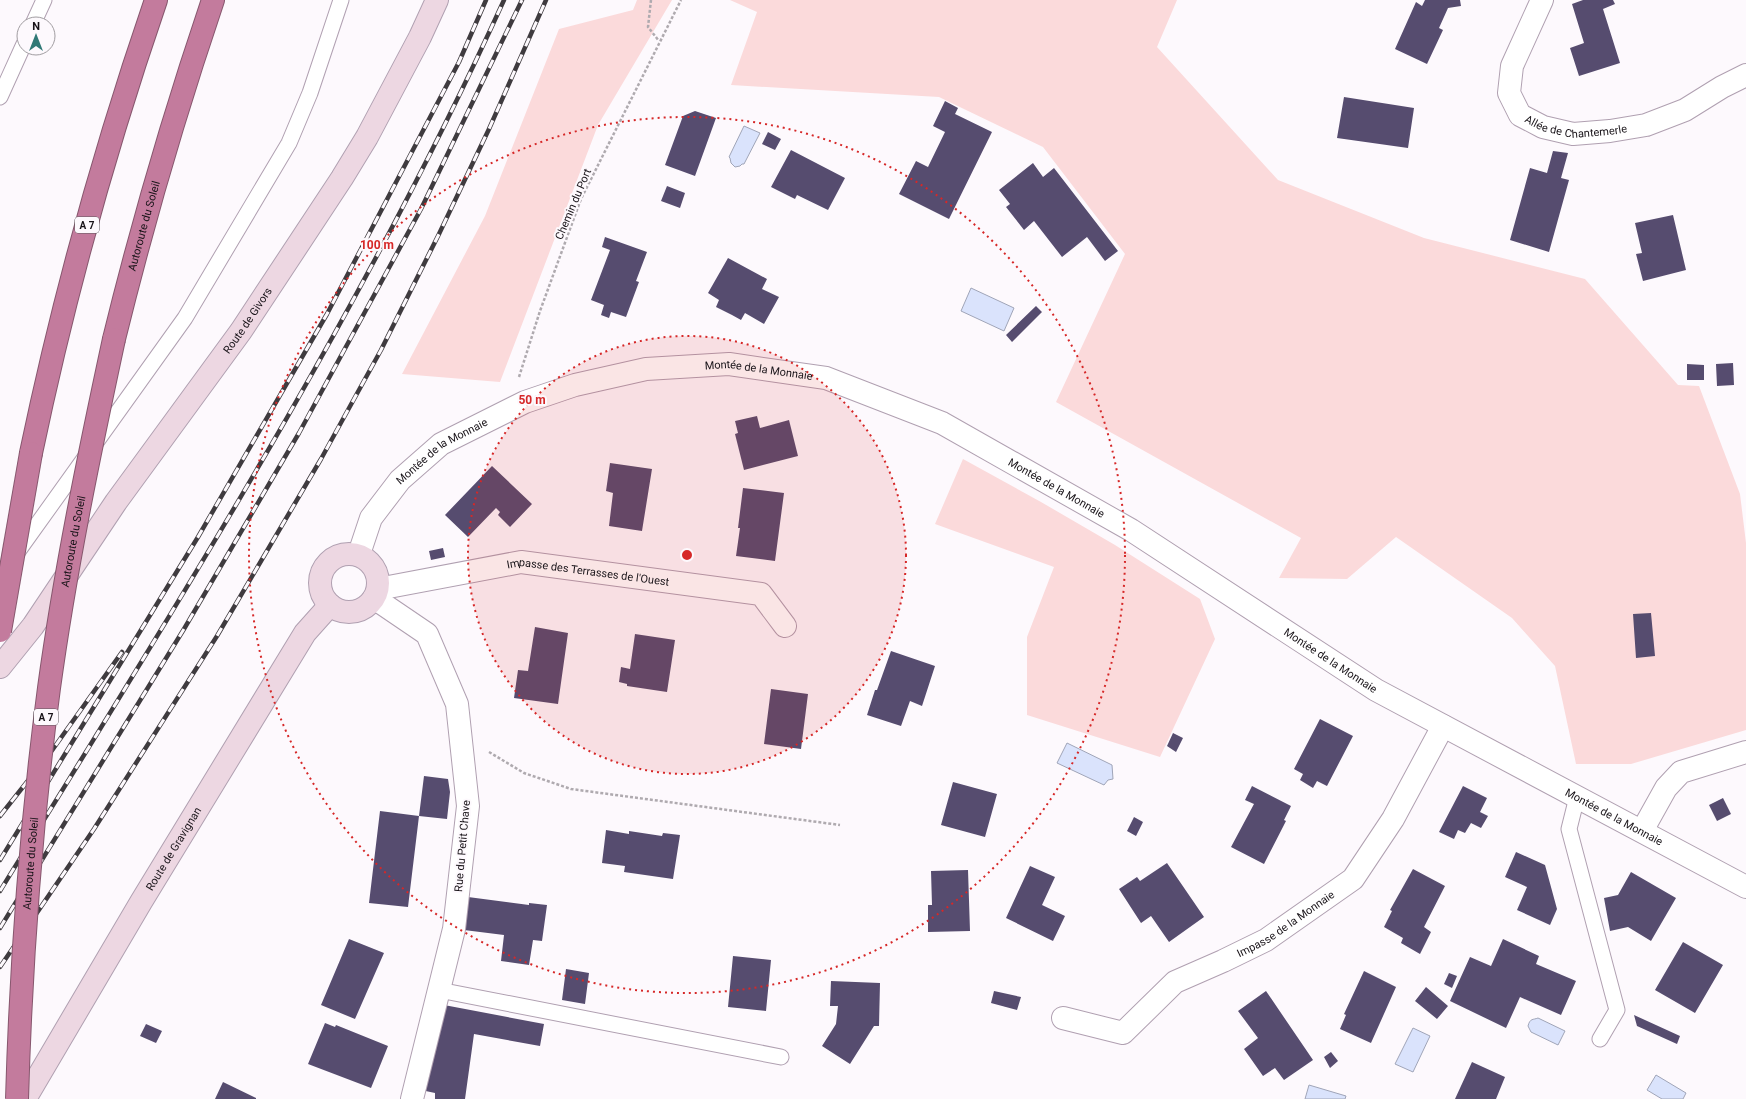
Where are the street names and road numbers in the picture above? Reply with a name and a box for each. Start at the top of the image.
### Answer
street label: Allée de Chantemerle [1523,113,1628,141]
street label: Chemin du Port [553,166,594,242]
street label: Autoroute du Soleil [126,179,163,272]
road number: A 7 [75,217,99,233]
street label: Route de Givors [221,285,275,356]
street label: Montée de la Monnaie [704,358,814,383]
street label: Montée de la Monnaie [394,416,490,487]
street label: Montée de la Monnaie [1006,456,1107,521]
street label: Autoroute du Soleil [59,495,88,588]
street label: Impasse des Terrasses de l'Ouest [506,556,670,589]
street label: Montée de la Monnaie [1281,626,1380,696]
road number: A 7 [34,709,58,725]
street label: Montée de la Monnaie [1563,786,1665,849]
street label: Rue du Petit Chave [452,800,473,892]
street label: Route de Gravignan [144,805,204,893]
street label: Autoroute du Soleil [21,817,41,910]
street label: Impasse de la Monnaie [1235,888,1337,960]

